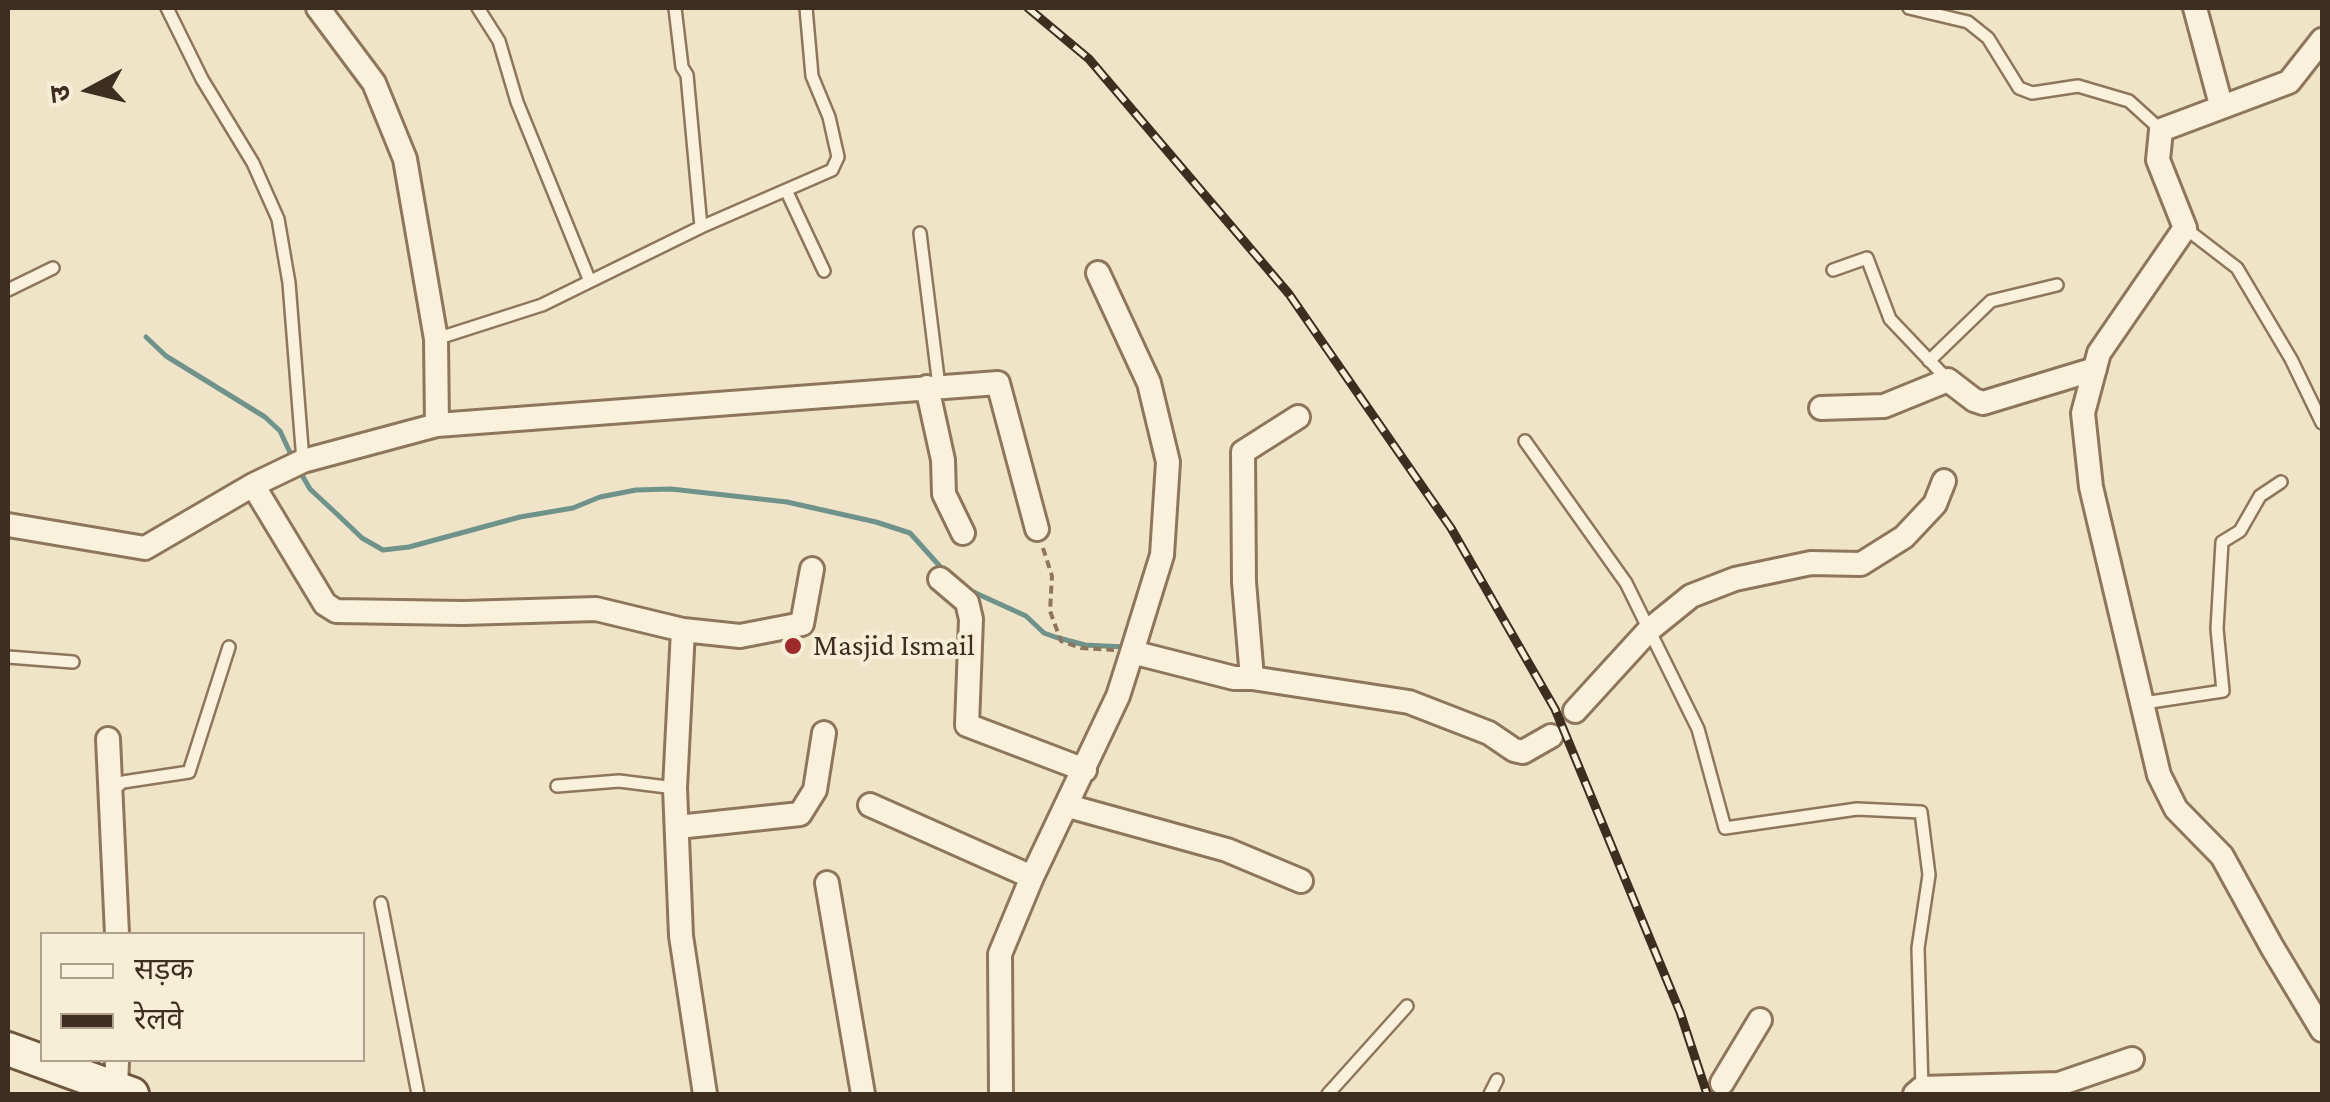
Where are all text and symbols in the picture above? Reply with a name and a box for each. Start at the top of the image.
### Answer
north arrow [40,40,140,140]
text: उ [43,84,76,104]
place label: Masjid Ismail [813,628,975,664]
marker: Masjid Ismail [782,635,804,657]
legend [40,932,365,1062]
text: सड़क [134,952,193,985]
text: रेलवे [134,1002,183,1035]

